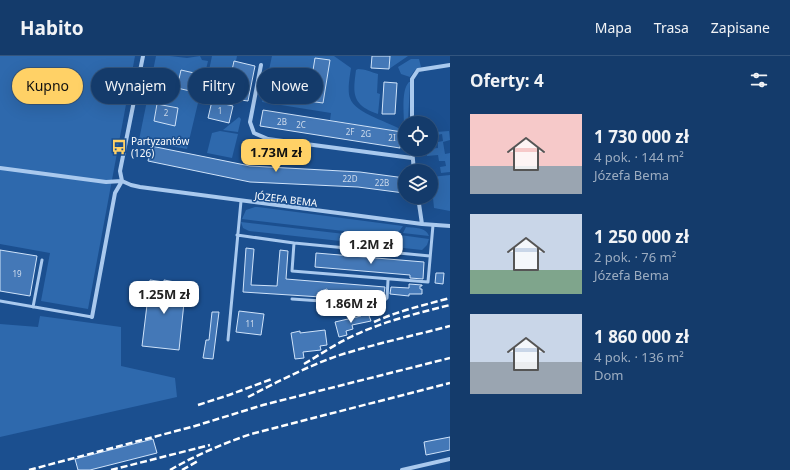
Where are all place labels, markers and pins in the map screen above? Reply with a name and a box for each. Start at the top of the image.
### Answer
place label: Partyzantów (126) [131,134,189,160]
bus stop icon: Partyzantów (126) [110,138,128,156]
pin: 1.73M zł [235,139,317,173]
pin: 1.2M zł [334,231,408,265]
pin: 1.25M zł [123,281,205,315]
pin: 1.86M zł [310,290,392,324]

